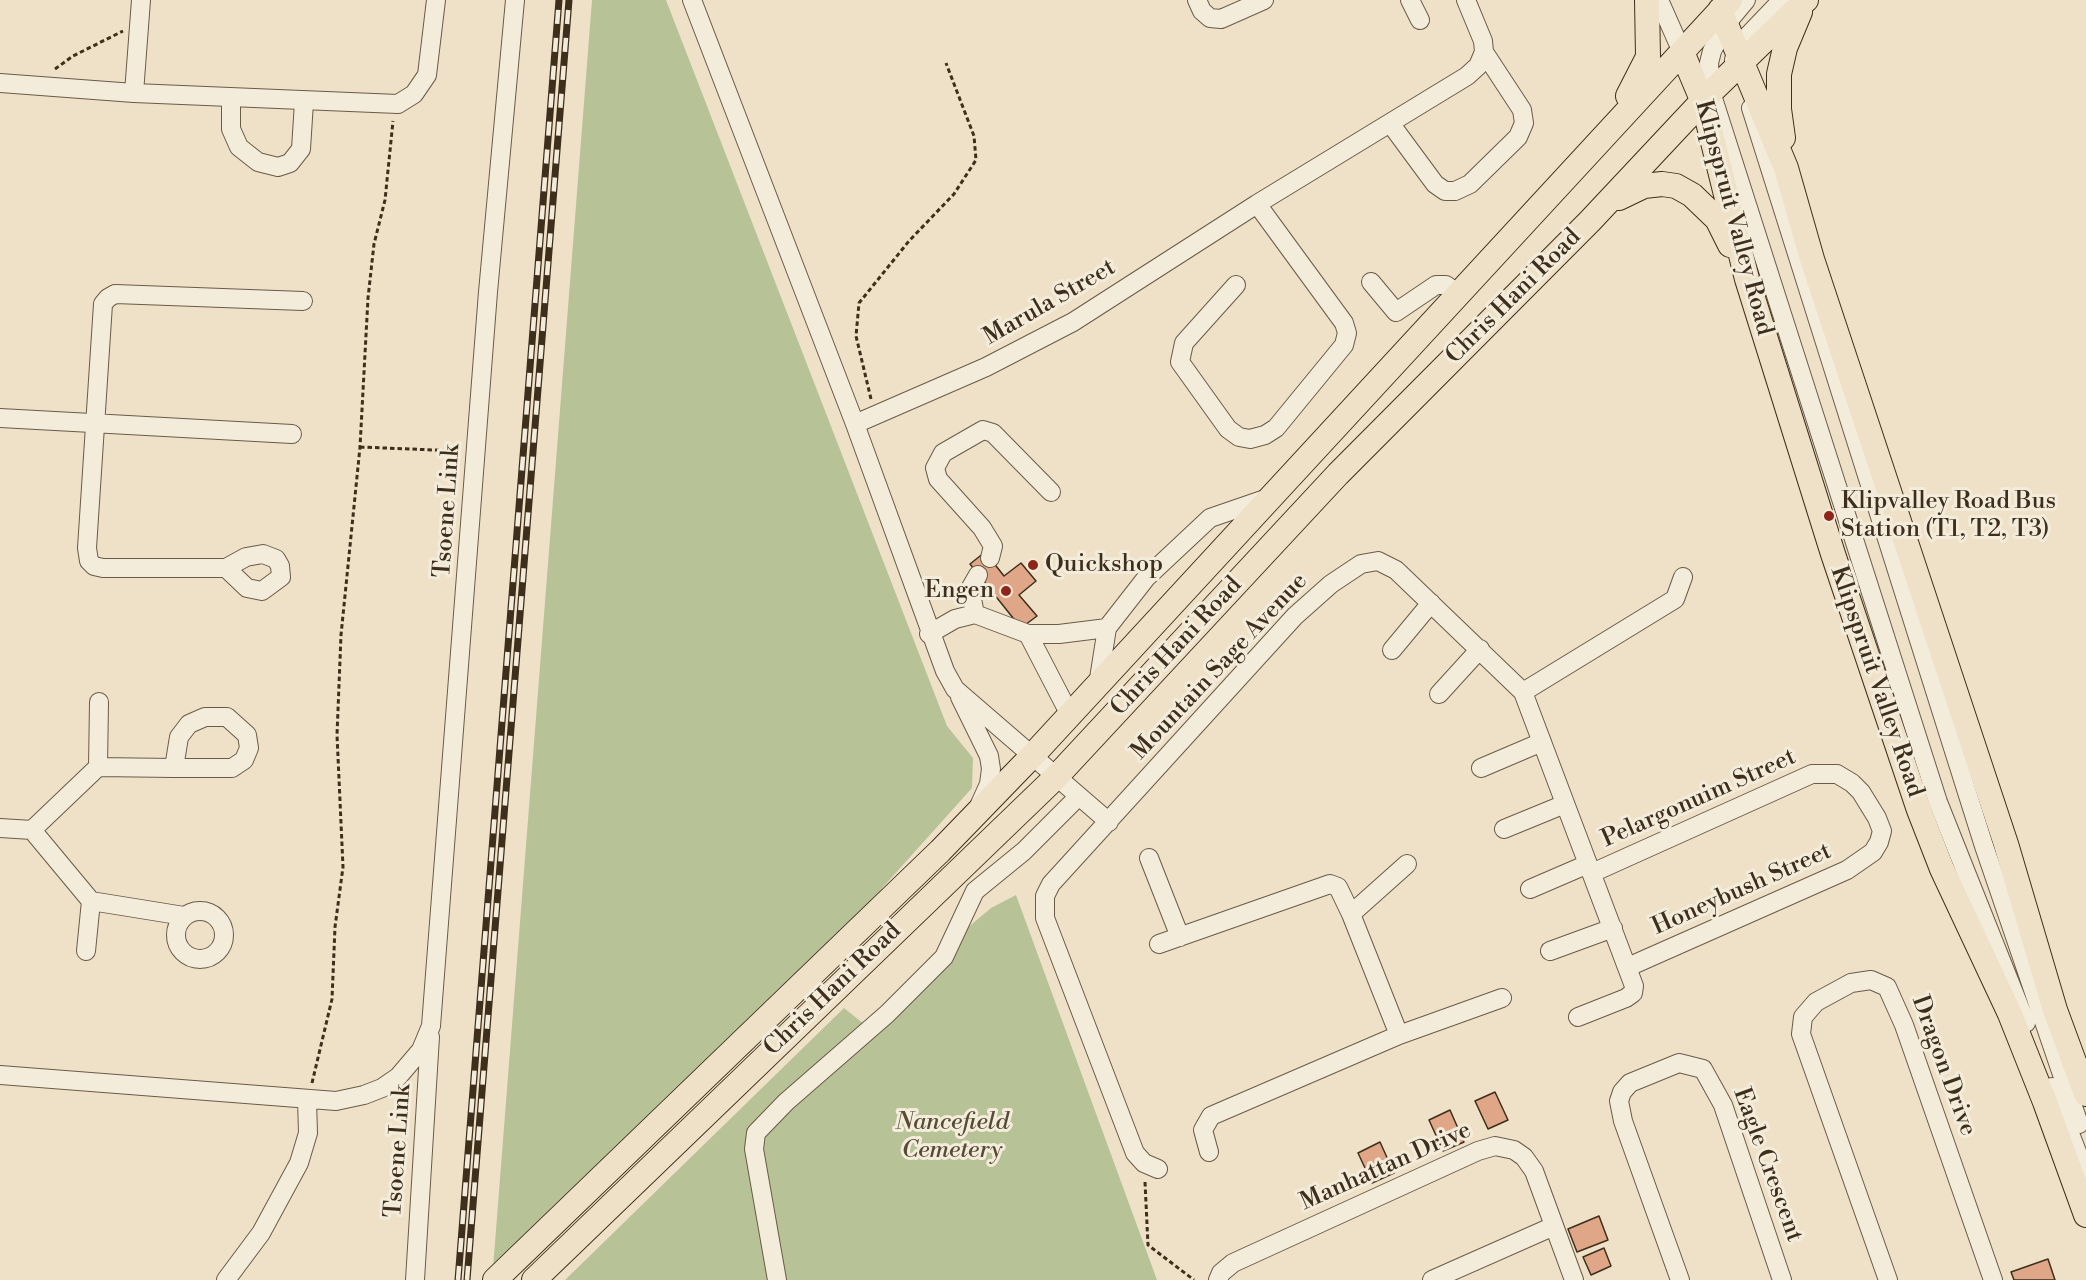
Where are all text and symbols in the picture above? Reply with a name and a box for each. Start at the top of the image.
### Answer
street label: Klipspruit Valley Road [1688,97,1778,339]
street label: Chris Hani Road [1440,223,1588,371]
street label: Marula Street [979,254,1121,352]
street label: Tsoene Link [429,443,467,579]
place label: Klipvalley Road Bus Station (T1, T2, T3) [1841,488,2056,544]
marker: Klipvalley Road Bus Station (T1, T2, T3) [1822,509,1836,523]
place label: Quickshop [1045,551,1163,579]
marker: Quickshop [1026,558,1040,572]
street label: Klipspruit Valley Road [1823,563,1929,801]
street label: Mountain Sage Avenue [1126,568,1314,766]
street label: Chris Hani Road [1105,572,1249,722]
place label: Engen [925,577,994,605]
marker: Engen [999,584,1013,598]
street label: Pelargonuim Street [1597,743,1801,855]
street label: Honeybush Street [1648,838,1836,942]
street label: Chris Hani Road [759,917,907,1063]
street label: Dragon Drive [1904,992,1982,1140]
street label: Tsoene Link [380,1083,418,1219]
street label: Eagle Crescent [1726,1084,1808,1246]
park label: Nancefield Cemetery [895,1109,1009,1165]
street label: Manhattan Drive [1296,1116,1476,1218]

